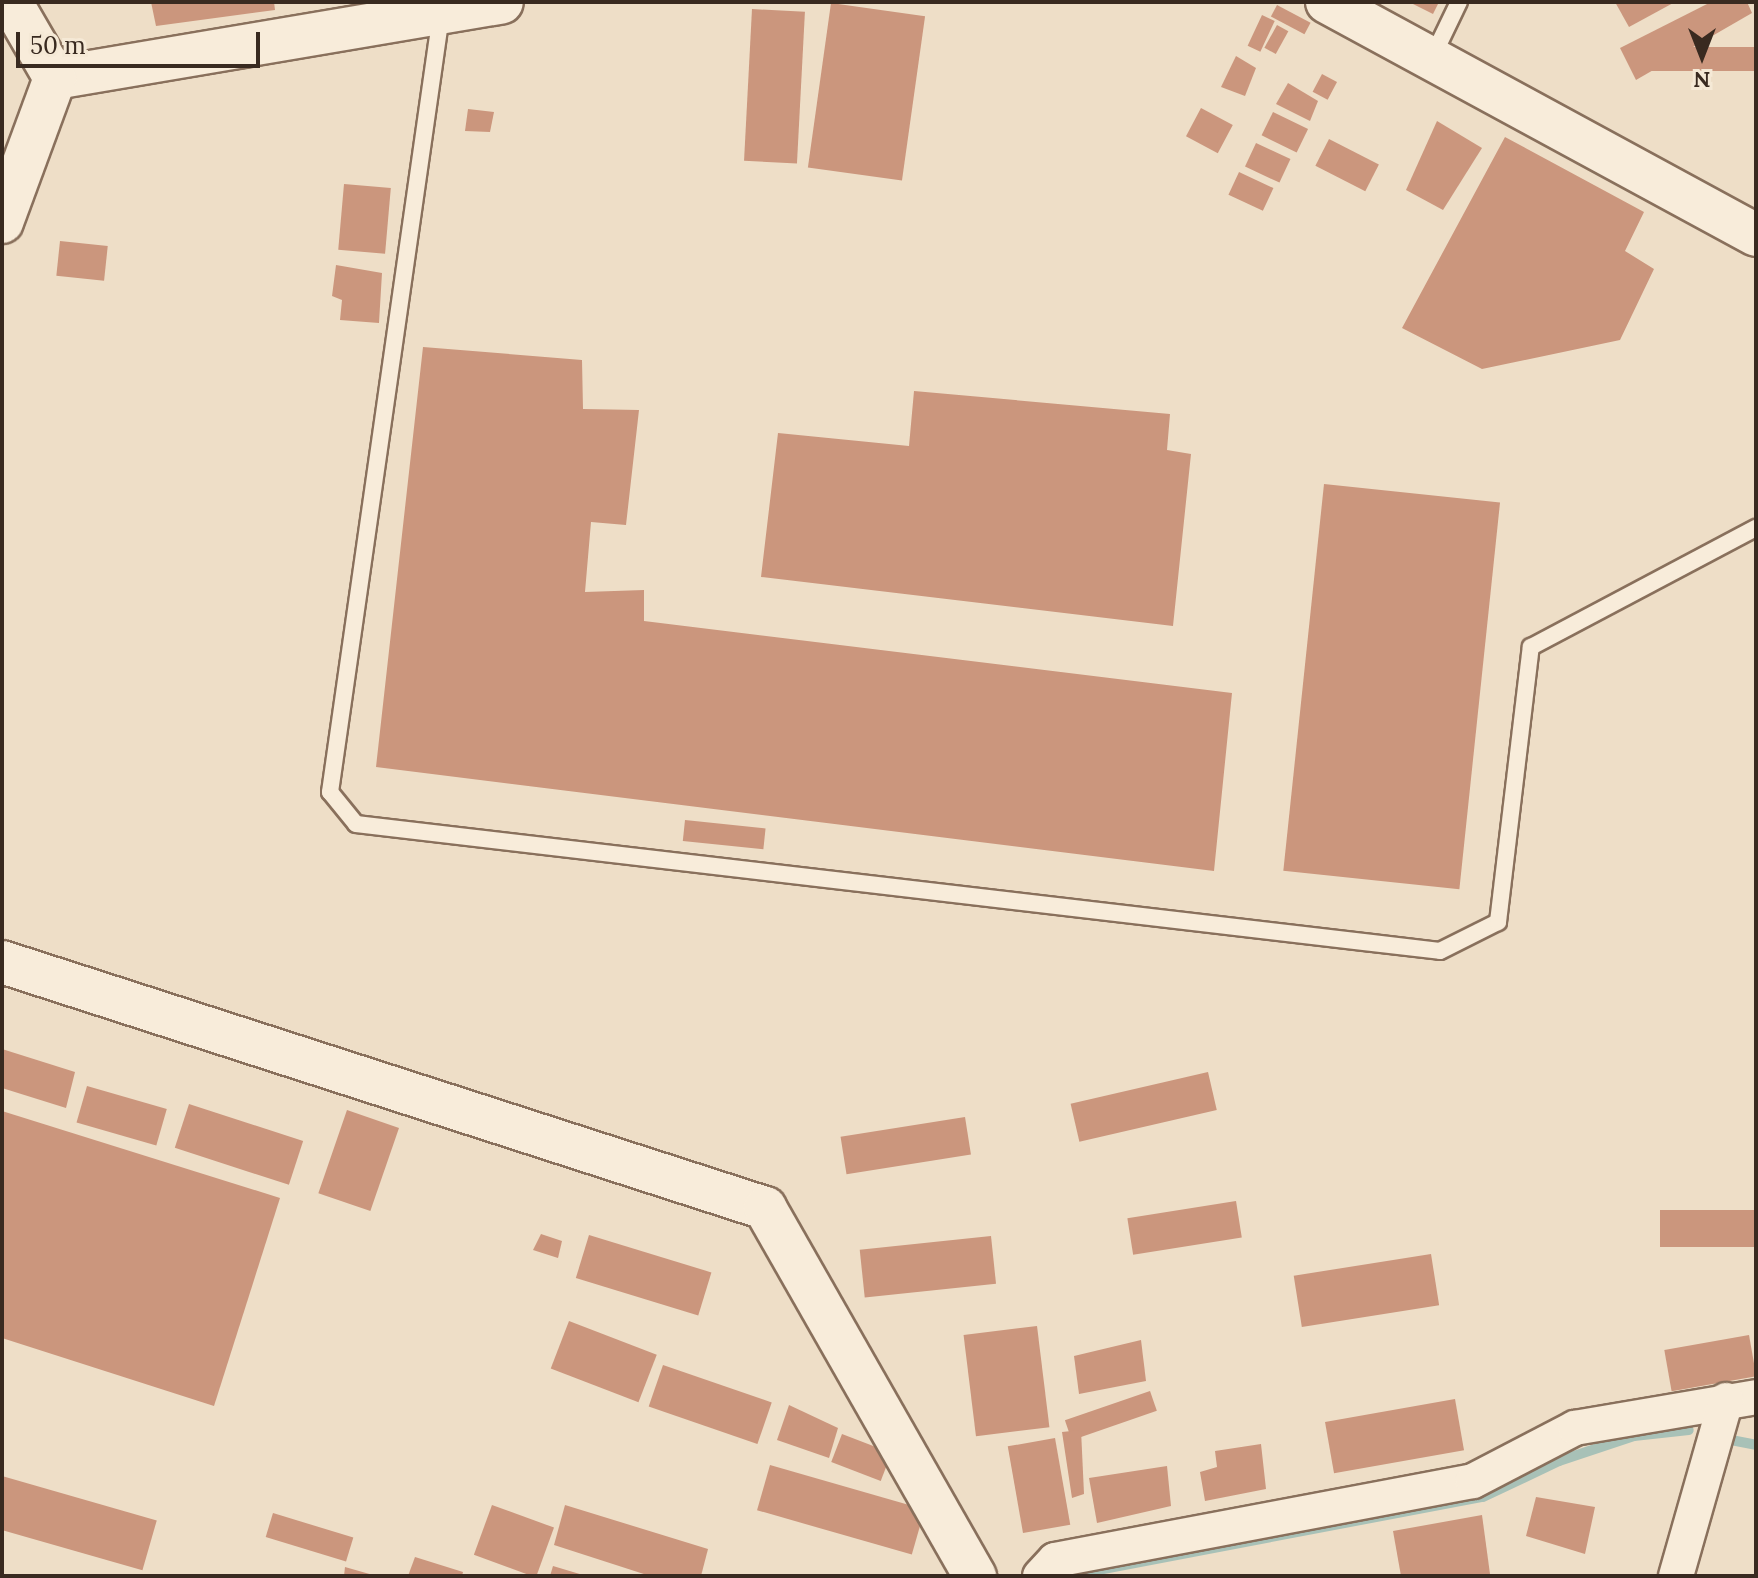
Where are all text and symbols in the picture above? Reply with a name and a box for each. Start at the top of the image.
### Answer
scale bar [20,16,264,66]
north arrow [1662,16,1742,96]
text: 50 m [30,30,86,61]
text: N [1694,66,1711,94]

